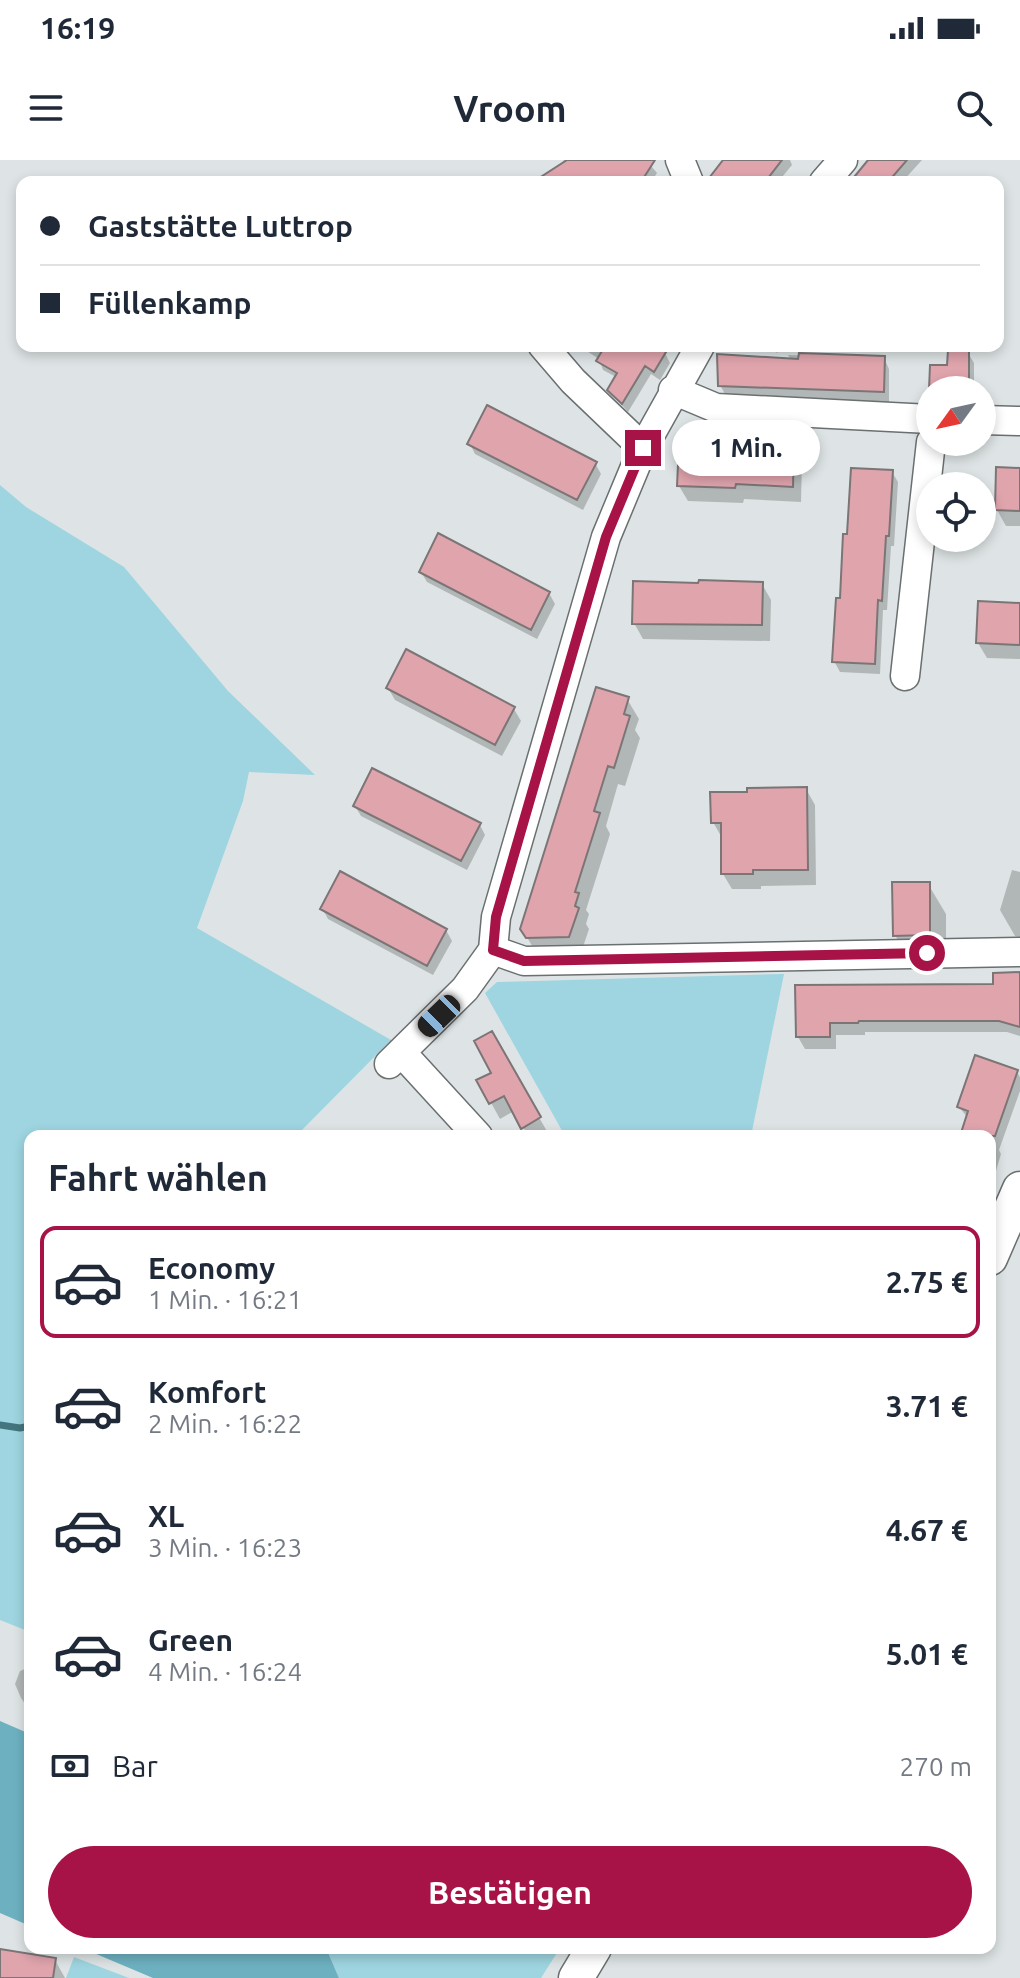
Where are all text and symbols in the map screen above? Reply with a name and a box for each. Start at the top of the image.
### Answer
text: 16:19 [40,11,115,45]
icon: menu [24,86,68,130]
icon: search [952,86,996,130]
text: Vroom [453,88,567,129]
text: Gaststätte Luttrop [88,209,353,243]
text: Füllenkamp [88,286,252,320]
north arrow [916,376,996,456]
map controls [916,376,996,552]
callout: 1 Min. [671,420,819,476]
route end [625,430,661,466]
text: 1 Min. [710,433,782,462]
button: locate [916,472,996,552]
route start [909,935,945,971]
car [413,991,465,1041]
text: Fahrt wählen [48,1157,268,1198]
icon: car [52,1246,124,1318]
text: Economy [148,1251,275,1285]
text: 2.75 € [886,1265,968,1299]
text: 1 Min. · 16:21 [148,1285,302,1314]
icon: car [52,1370,124,1442]
text: Komfort [148,1375,266,1409]
text: 3.71 € [886,1389,968,1423]
text: 2 Min. · 16:22 [148,1409,302,1438]
icon: car [52,1494,124,1566]
text: XL [148,1499,184,1533]
text: 4.67 € [886,1513,968,1547]
text: 3 Min. · 16:23 [148,1533,302,1562]
icon: car [52,1618,124,1690]
text: Green [148,1623,233,1657]
text: 5.01 € [886,1637,968,1671]
text: 4 Min. · 16:24 [148,1657,302,1686]
icon: cash [48,1744,92,1788]
text: Bar [112,1749,158,1783]
text: 270 m [900,1752,972,1781]
button: Bestätigen [48,1846,972,1938]

